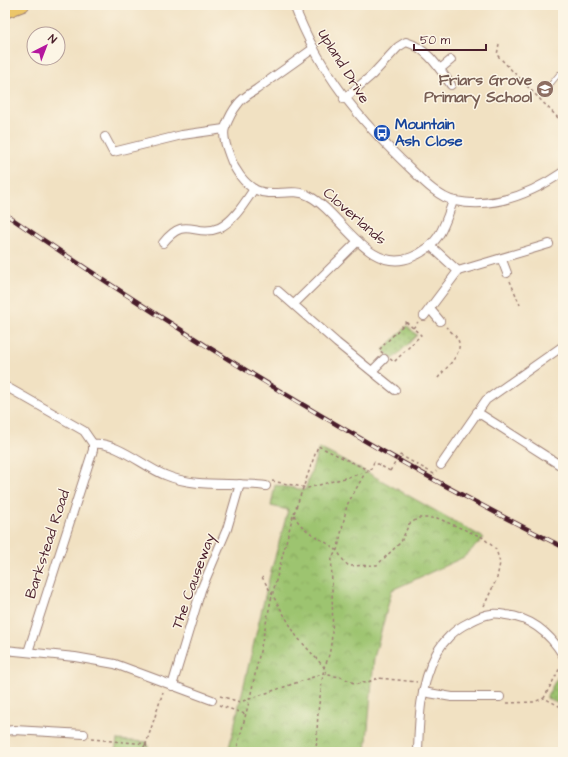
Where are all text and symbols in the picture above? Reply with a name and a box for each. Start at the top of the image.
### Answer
street label: Upland Drive [312,25,375,108]
north arrow [26,26,66,66]
scale bar [414,26,486,52]
text: N [45,31,60,47]
text: 50 m [420,32,451,49]
place label: Friars Grove Primary School [424,70,533,109]
school or university icon: Friars Grove Primary School [535,79,555,99]
place label: Mountain Ash Close [395,114,463,152]
bus stop icon: Mountain Ash Close [372,123,392,143]
street label: Cloverlands [318,183,391,250]
street label: Barkstead Road [20,487,75,601]
street label: The Causeway [166,530,221,632]

